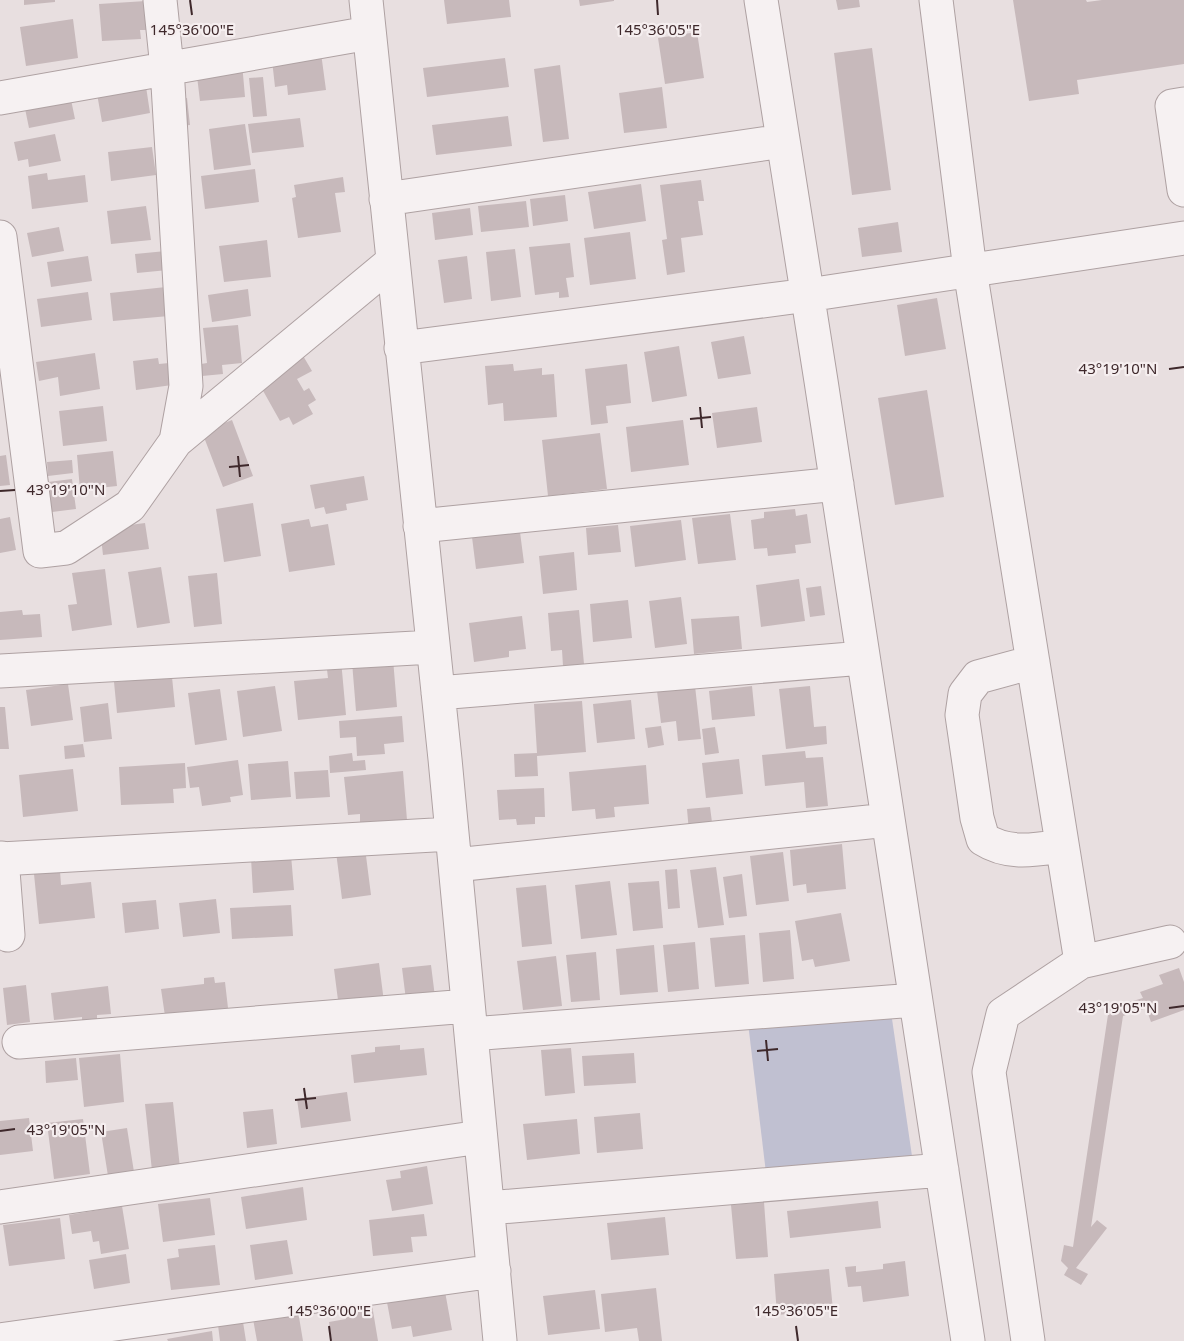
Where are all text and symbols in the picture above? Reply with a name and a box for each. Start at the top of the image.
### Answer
text: 145°36'00"E [150,19,234,39]
text: 145°36'05"E [616,19,700,39]
text: 43°19'10"N [1079,358,1157,378]
text: 43°19'10"N [27,479,105,499]
text: 43°19'05"N [1079,997,1157,1017]
text: 43°19'05"N [27,1119,105,1139]
text: 145°36'00"E [287,1300,371,1320]
text: 145°36'05"E [754,1300,838,1320]

